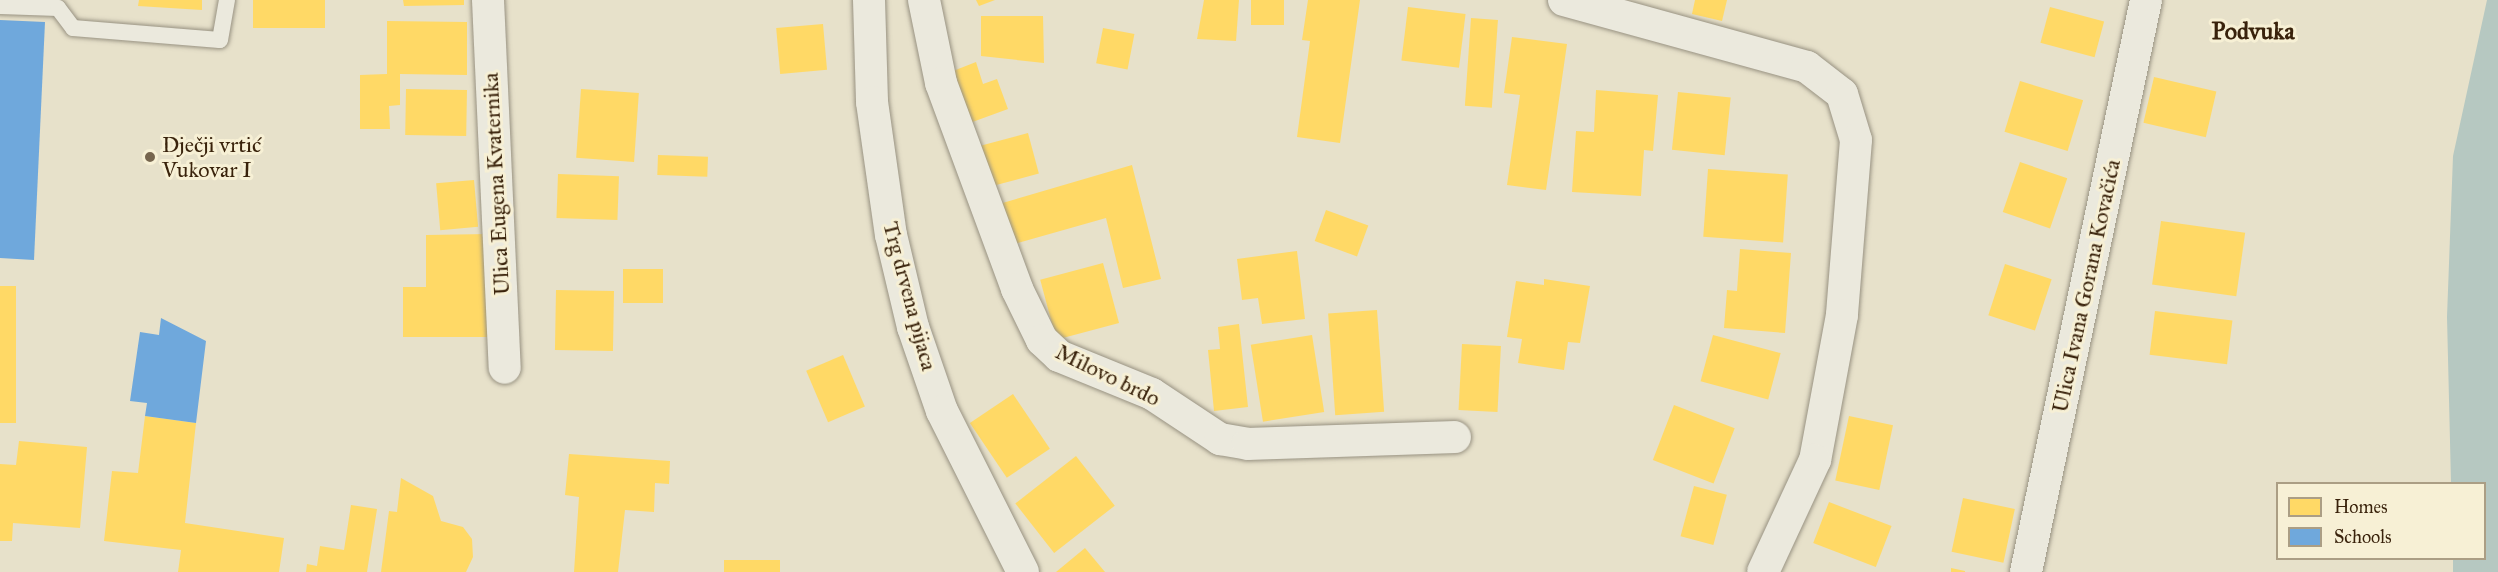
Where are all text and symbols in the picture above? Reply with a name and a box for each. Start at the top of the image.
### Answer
district label: Podvuka [2211,18,2295,46]
street label: Ulica Eugena Kvaternika [477,72,515,296]
place label: Dječji vrtić Vukovar I [162,131,261,182]
marker: Dječji vrtić Vukovar I [143,150,157,164]
street label: Ulica Ivana Gorana Kovačića [2046,157,2126,415]
street label: Trg drvena pijaca [877,219,943,373]
street label: Milovo brdo [1051,338,1165,412]
legend [2276,482,2486,560]
text: Homes [2334,496,2388,518]
text: Schools [2334,526,2392,548]

